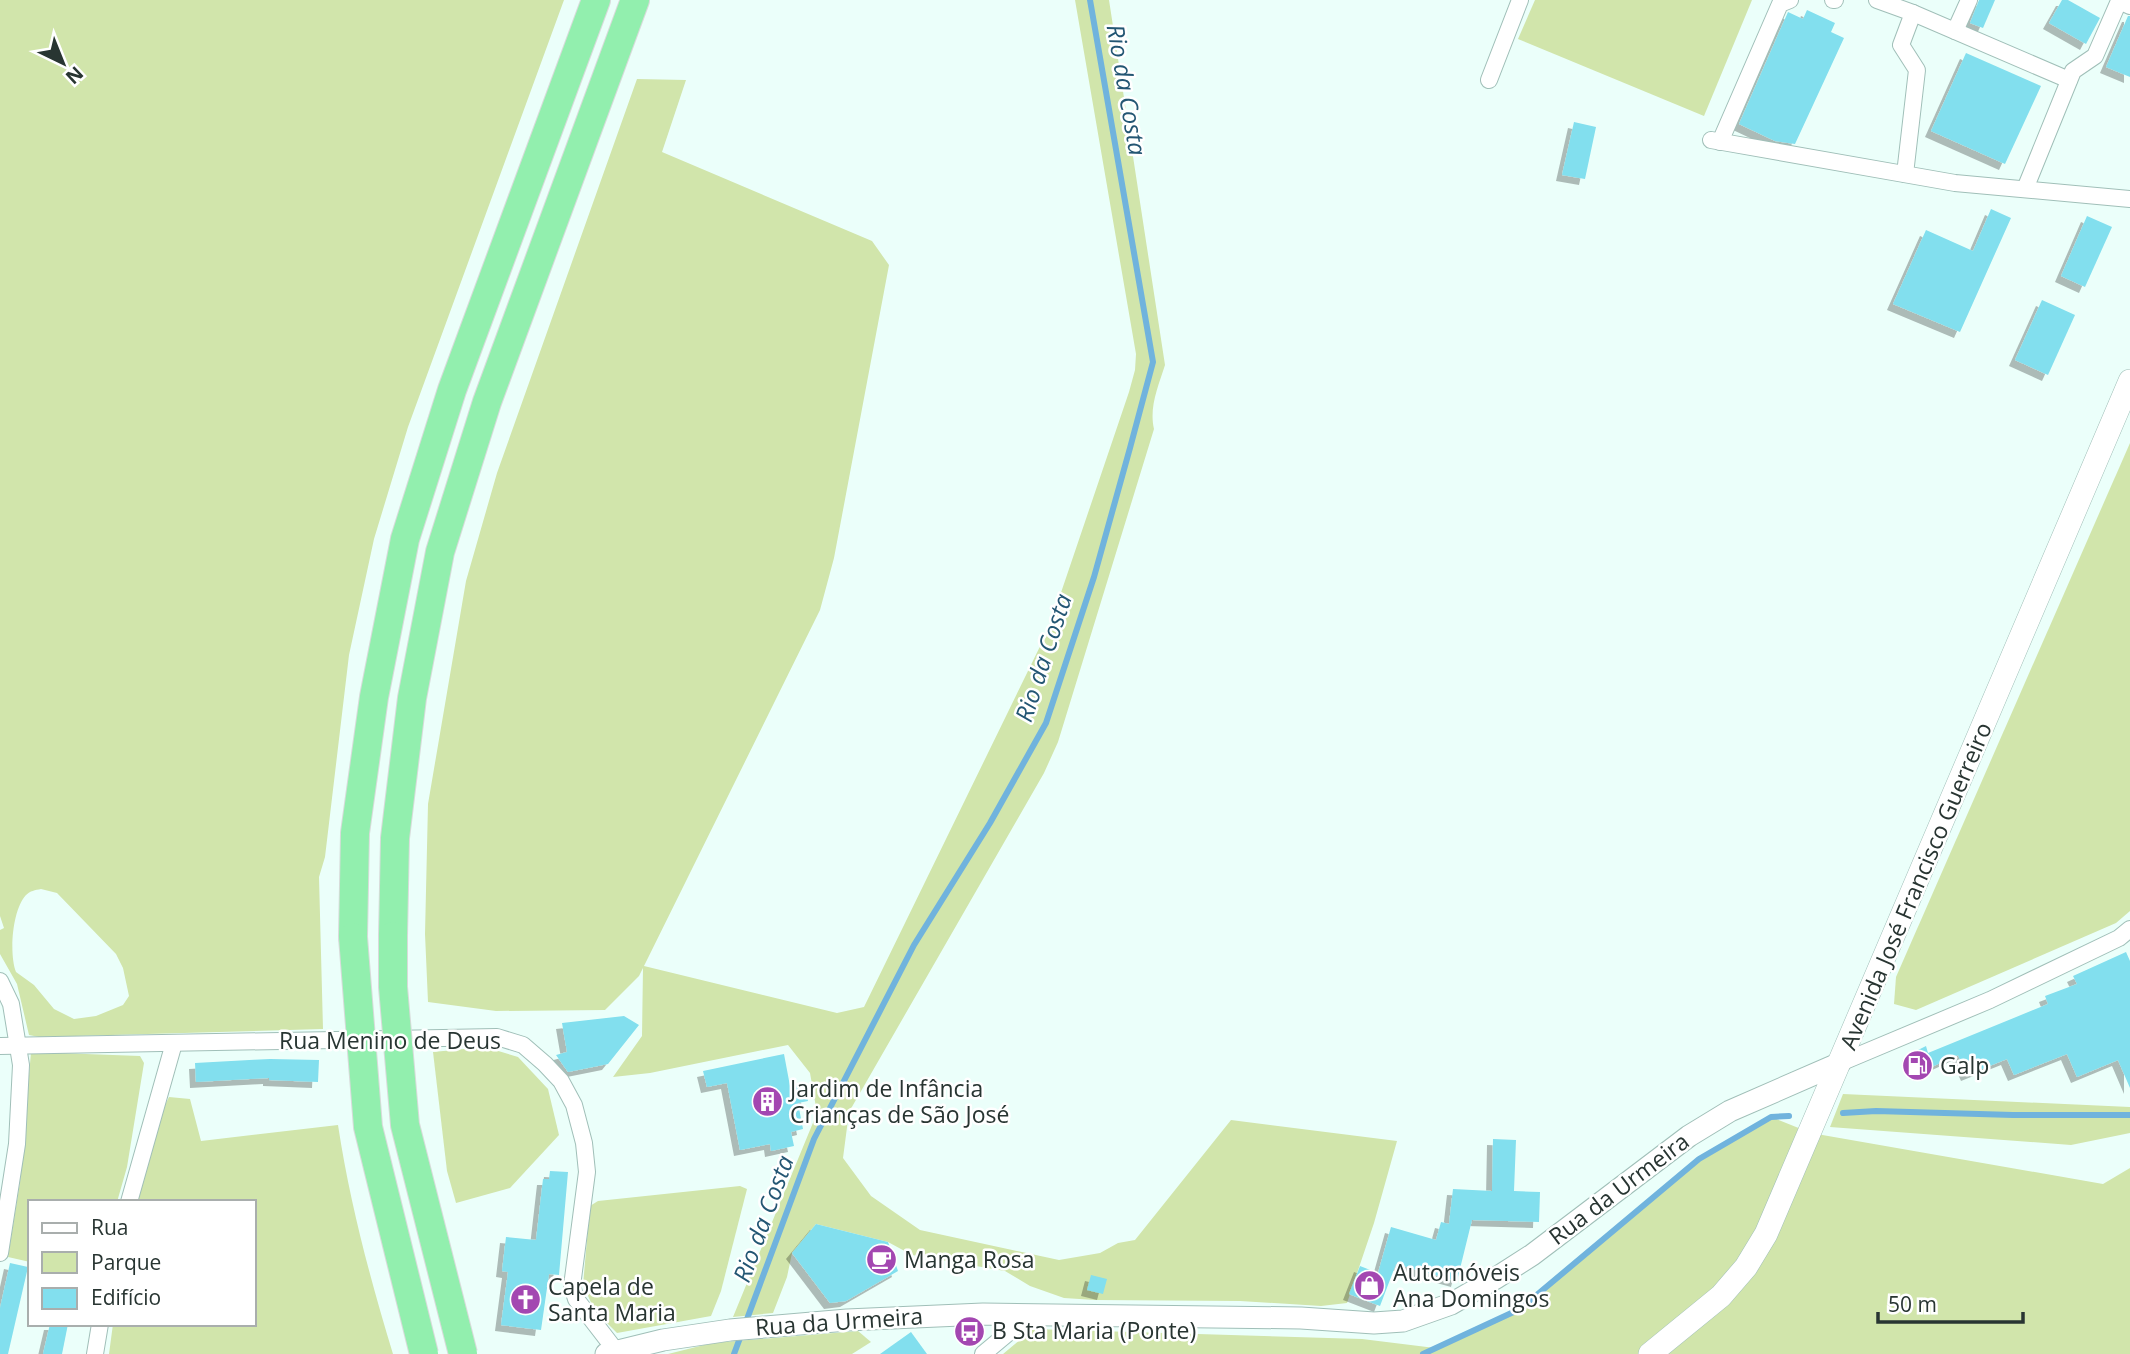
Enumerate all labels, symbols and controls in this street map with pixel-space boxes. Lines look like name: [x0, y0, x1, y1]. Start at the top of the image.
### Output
water label: Rio da Costa: [1100, 22, 1155, 158]
north arrow: [28, 28, 98, 98]
text: N: [60, 61, 89, 90]
water label: Rio da Costa: [1006, 589, 1079, 726]
street label: Avenida José Francisco Guerreiro: [1831, 717, 1999, 1054]
street label: Rua Menino de Deus: [279, 1024, 501, 1056]
fuel station icon: Galp: [1900, 1049, 1934, 1083]
place label: Galp: [1940, 1049, 1989, 1081]
place label: Jardim de Infância Crianças de São José: [788, 1072, 1009, 1130]
building icon: Jardim de Infância Crianças de São José: [750, 1085, 784, 1119]
street label: Rua da Urmeira: [1542, 1125, 1695, 1252]
water label: Rio da Costa: [724, 1150, 801, 1286]
legend: [28, 1200, 256, 1326]
text: Rua: [91, 1213, 129, 1241]
cafe icon: Manga Rosa: [864, 1243, 898, 1277]
place label: Manga Rosa: [904, 1243, 1035, 1275]
text: Parque: [91, 1248, 161, 1276]
place label: Automóveis Ana Domingos: [1393, 1256, 1549, 1314]
shop icon: Automóveis Ana Domingos: [1353, 1269, 1387, 1303]
place label: Capela de Santa Maria: [548, 1270, 676, 1328]
scale bar: [1878, 1280, 2023, 1324]
text: Edifício: [91, 1283, 161, 1311]
church icon: Capela de Santa Maria: [508, 1283, 542, 1317]
text: 50 m: [1888, 1290, 1937, 1318]
street label: Rua da Urmeira: [754, 1299, 924, 1343]
bus stop icon: B Sta Maria (Ponte): [952, 1314, 986, 1348]
place label: B Sta Maria (Ponte): [992, 1314, 1196, 1346]

